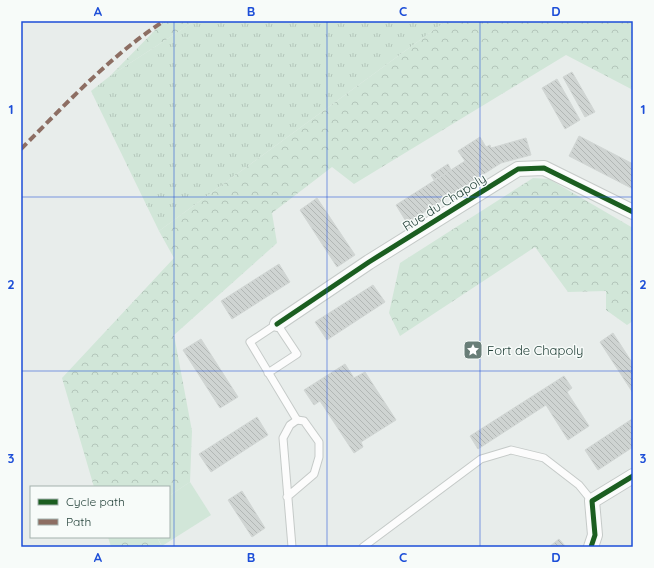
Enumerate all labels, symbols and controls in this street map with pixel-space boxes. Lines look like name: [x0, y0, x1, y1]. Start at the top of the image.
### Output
text: A: [94, 3, 103, 19]
text: B: [247, 3, 255, 19]
text: C: [399, 3, 407, 19]
text: D: [551, 3, 561, 19]
text: 1: [8, 101, 14, 117]
text: 1: [640, 101, 646, 117]
street label: Rue du Chapoly: [399, 170, 489, 234]
text: 2: [7, 276, 15, 292]
text: 2: [639, 276, 647, 292]
place icon: Fort de Chapoly: [462, 339, 484, 361]
place label: Fort de Chapoly: [487, 342, 583, 358]
text: 3: [8, 450, 15, 466]
text: 3: [640, 450, 647, 466]
legend: [30, 486, 170, 538]
text: Cycle path: [66, 494, 125, 509]
text: Path: [66, 514, 91, 529]
text: A: [94, 549, 103, 565]
text: B: [247, 549, 255, 565]
text: C: [399, 549, 407, 565]
text: D: [551, 549, 561, 565]

